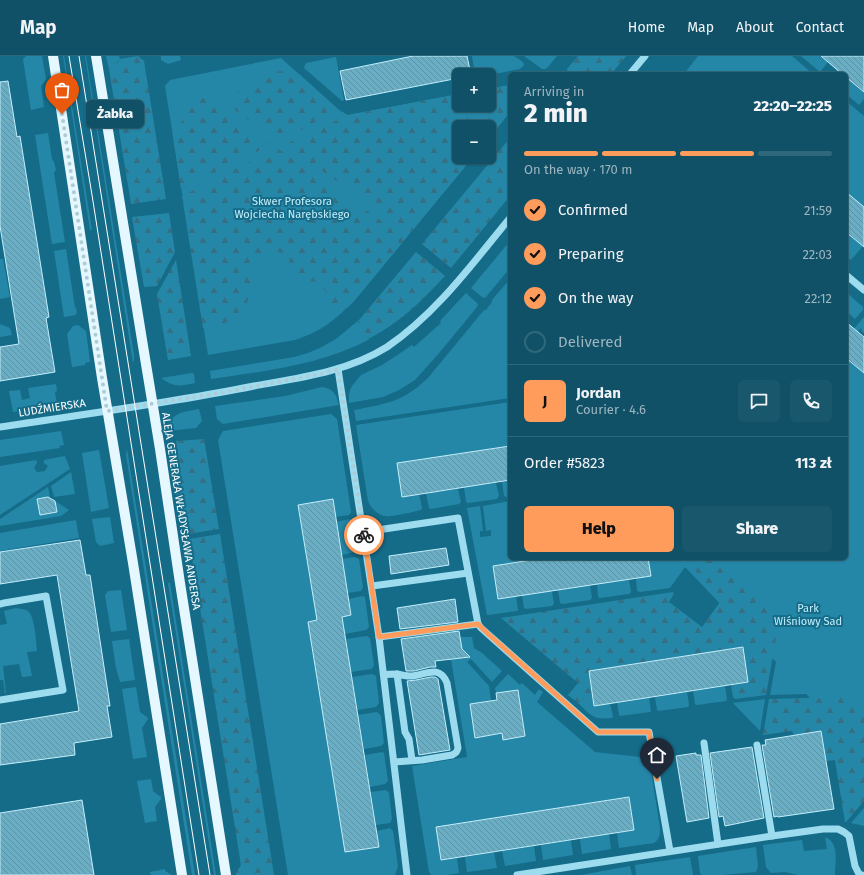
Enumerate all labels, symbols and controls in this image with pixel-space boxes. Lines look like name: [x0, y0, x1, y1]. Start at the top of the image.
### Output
text: Map: [20, 16, 57, 39]
text: Home: [628, 19, 665, 36]
text: Map: [687, 19, 714, 36]
text: About: [736, 19, 774, 36]
text: Contact: [796, 19, 844, 36]
map controls: [452, 68, 496, 164]
button: +: [452, 68, 496, 112]
pin: [45, 73, 79, 114]
icon: bag: [51, 79, 73, 101]
text: Arriving in: [524, 84, 584, 99]
text: 22:20–22:25: [753, 97, 832, 115]
text: 2 min: [524, 98, 588, 129]
callout: Żabka: [86, 100, 144, 128]
text: Żabka: [97, 106, 133, 121]
button: −: [452, 120, 496, 164]
text: On the way · 170 m: [524, 162, 632, 177]
park label: Skwer Profesora Wojciecha Narębskiego: [234, 195, 350, 221]
icon: check: [524, 199, 546, 221]
text: Confirmed: [558, 201, 628, 219]
text: 21:59: [804, 203, 832, 218]
icon: check: [524, 243, 546, 265]
text: Preparing: [558, 245, 623, 263]
text: 22:03: [802, 247, 832, 262]
icon: check: [524, 287, 546, 309]
text: On the way: [558, 289, 633, 307]
text: 22:12: [804, 291, 832, 306]
text: Delivered: [558, 333, 622, 351]
button: chat: [738, 380, 780, 422]
button: phone: [790, 380, 832, 422]
text: Jordan: [576, 384, 621, 402]
text: J: [543, 392, 547, 410]
street label: LUDŹMIERSKA: [17, 395, 87, 420]
text: Courier · 4.6: [576, 402, 646, 417]
street label: ALEJA GENERAŁA WŁADYSŁAWA ANDERSA: [159, 411, 203, 611]
text: Order #5823: [524, 454, 605, 472]
text: 113 zł: [795, 454, 832, 472]
button: Help: [524, 506, 674, 552]
button: Share: [682, 506, 832, 552]
courier: [344, 515, 384, 555]
icon: bike: [353, 524, 375, 546]
park label: Park Wiśniowy Sad: [774, 602, 842, 628]
pin: [640, 738, 674, 779]
icon: home: [646, 744, 668, 766]

